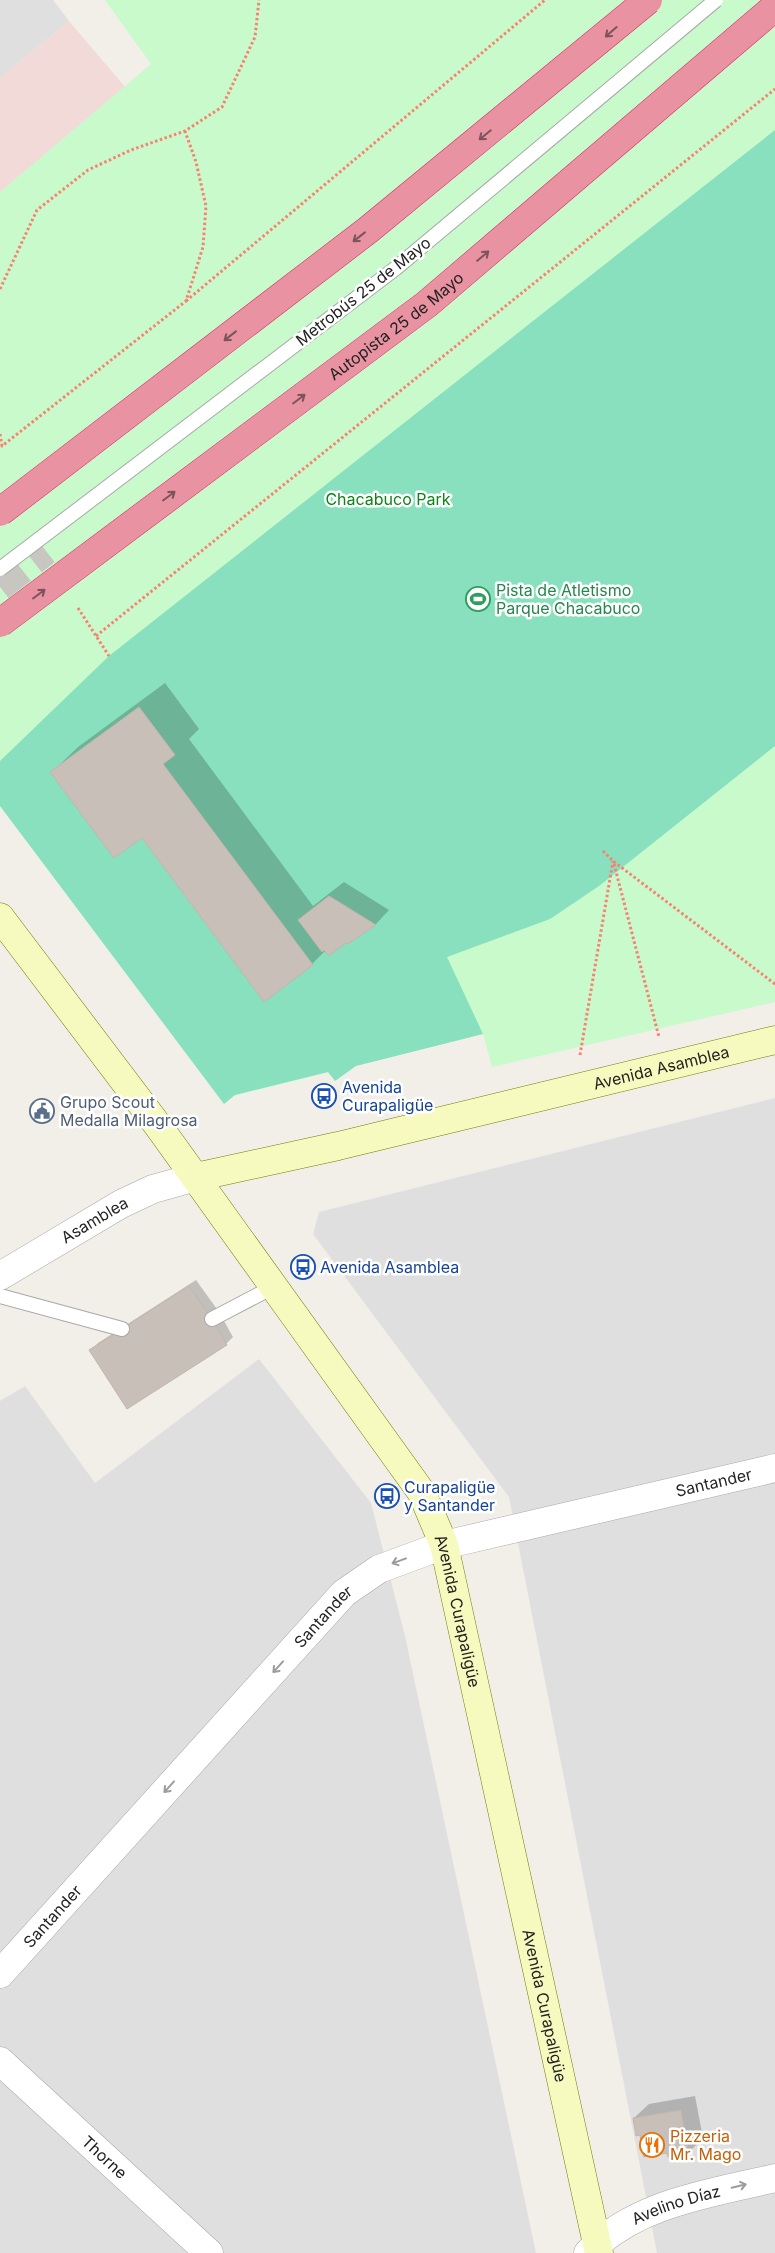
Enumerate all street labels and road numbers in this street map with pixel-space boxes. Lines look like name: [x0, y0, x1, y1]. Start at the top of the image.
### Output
street label: Metrobús 25 de Mayo: [292, 232, 434, 350]
street label: Autopista 25 de Mayo: [324, 267, 467, 384]
street label: Avenida Asamblea: [591, 1041, 731, 1094]
street label: Asamblea: [57, 1192, 131, 1247]
street label: Santander: [674, 1464, 754, 1501]
street label: Avenida Curapaligüe: [431, 1531, 485, 1689]
street label: Santander: [290, 1581, 356, 1652]
street label: Santander: [19, 1881, 86, 1952]
street label: Avenida Curapaligüe: [518, 1927, 571, 2084]
street label: Thorne: [78, 2131, 131, 2183]
street label: Avelino Díaz: [628, 2181, 722, 2229]

